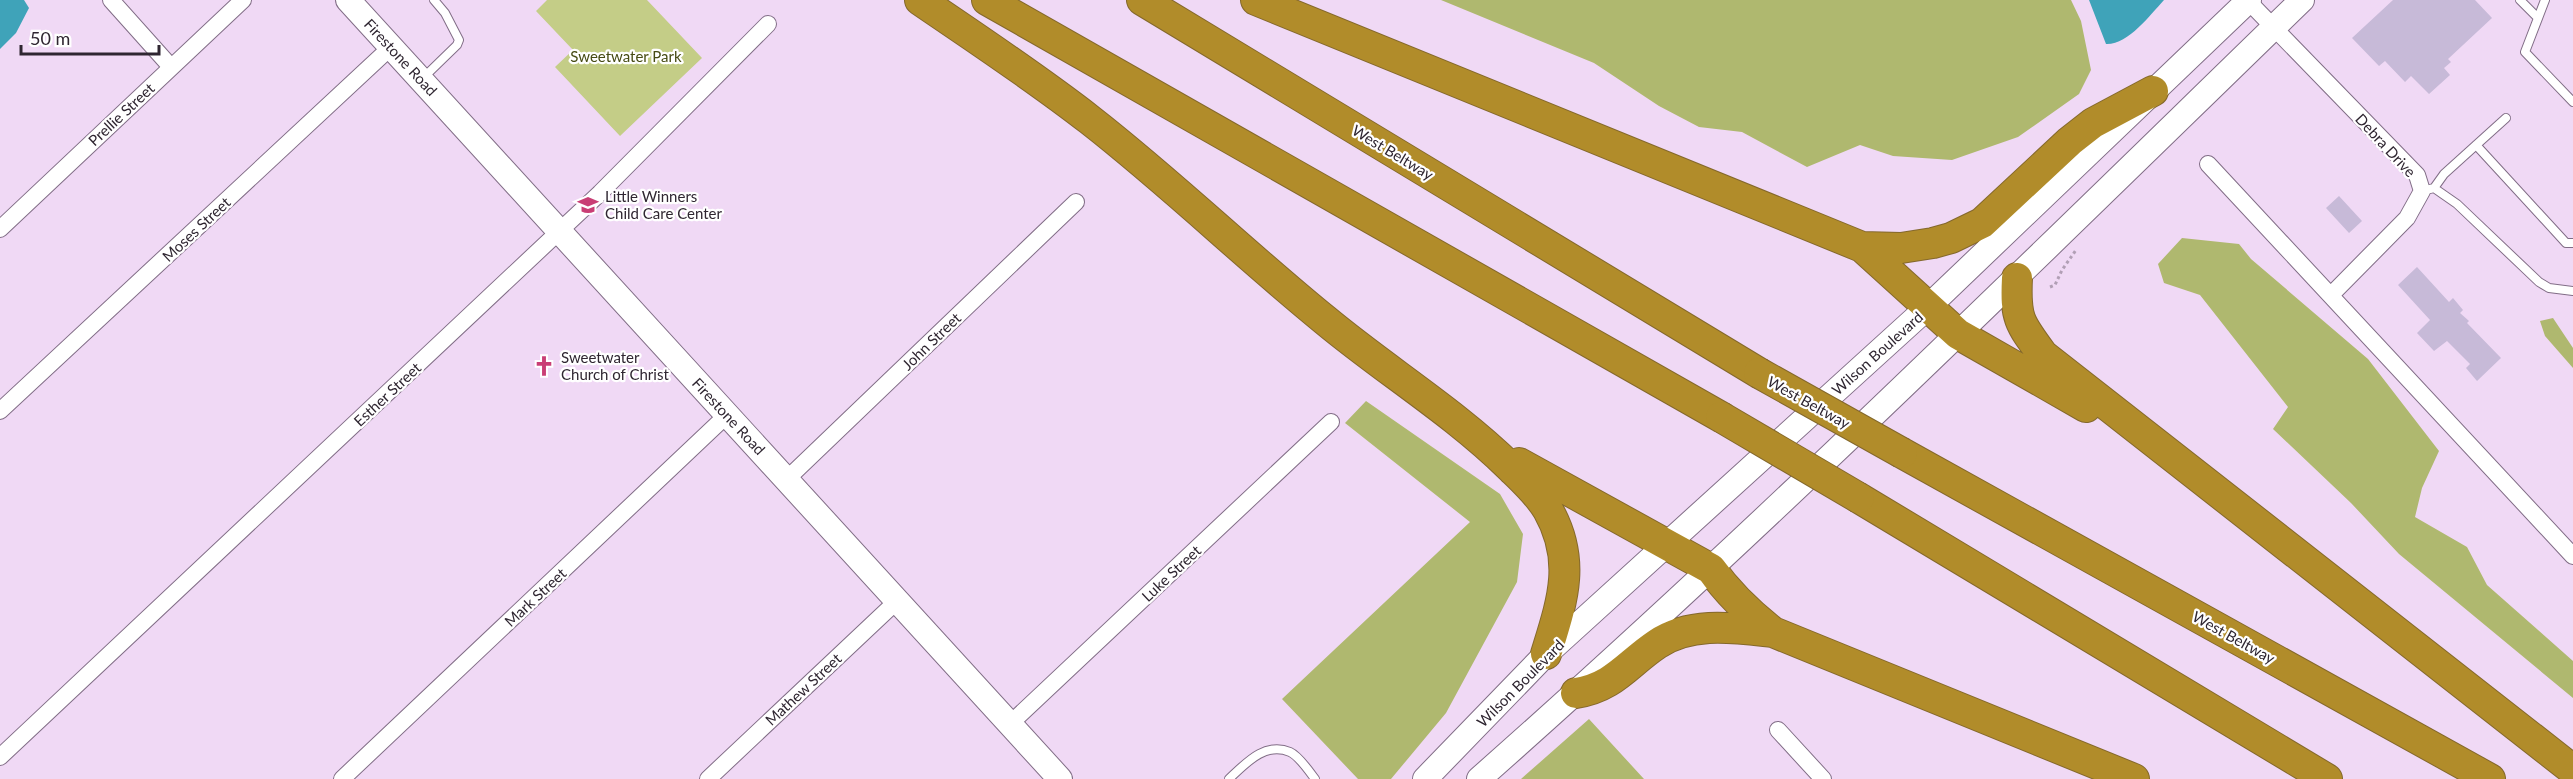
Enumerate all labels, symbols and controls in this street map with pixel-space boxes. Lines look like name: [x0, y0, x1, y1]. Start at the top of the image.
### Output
street label: Firestone Road: [361, 15, 441, 99]
scale bar: [21, 18, 159, 56]
text: 50 m: [30, 27, 70, 49]
park label: Sweetwater Park: [570, 47, 682, 65]
street label: Prellie Street: [84, 78, 158, 149]
street label: Debra Drive: [2352, 110, 2420, 180]
street label: West Beltway: [1349, 121, 1437, 183]
place label: Little Winners Child Care Center: [605, 187, 722, 222]
street label: Moses Street: [158, 193, 234, 265]
school or university icon: Little Winners Child Care Center: [576, 193, 600, 217]
street label: Wilson Boulevard: [1828, 307, 1926, 399]
street label: John Street: [898, 308, 965, 373]
place label: Sweetwater Church of Christ: [561, 348, 669, 383]
church icon: Sweetwater Church of Christ: [532, 354, 556, 378]
street label: Esther Street: [350, 358, 425, 430]
street label: West Beltway: [1765, 372, 1854, 432]
street label: Firestone Road: [689, 374, 769, 458]
street label: Luke Street: [1138, 541, 1205, 605]
street label: Mark Street: [500, 564, 570, 630]
street label: West Beltway: [2190, 607, 2279, 667]
street label: Wilson Boulevard: [1473, 636, 1567, 730]
street label: Mathew Street: [761, 649, 845, 729]

